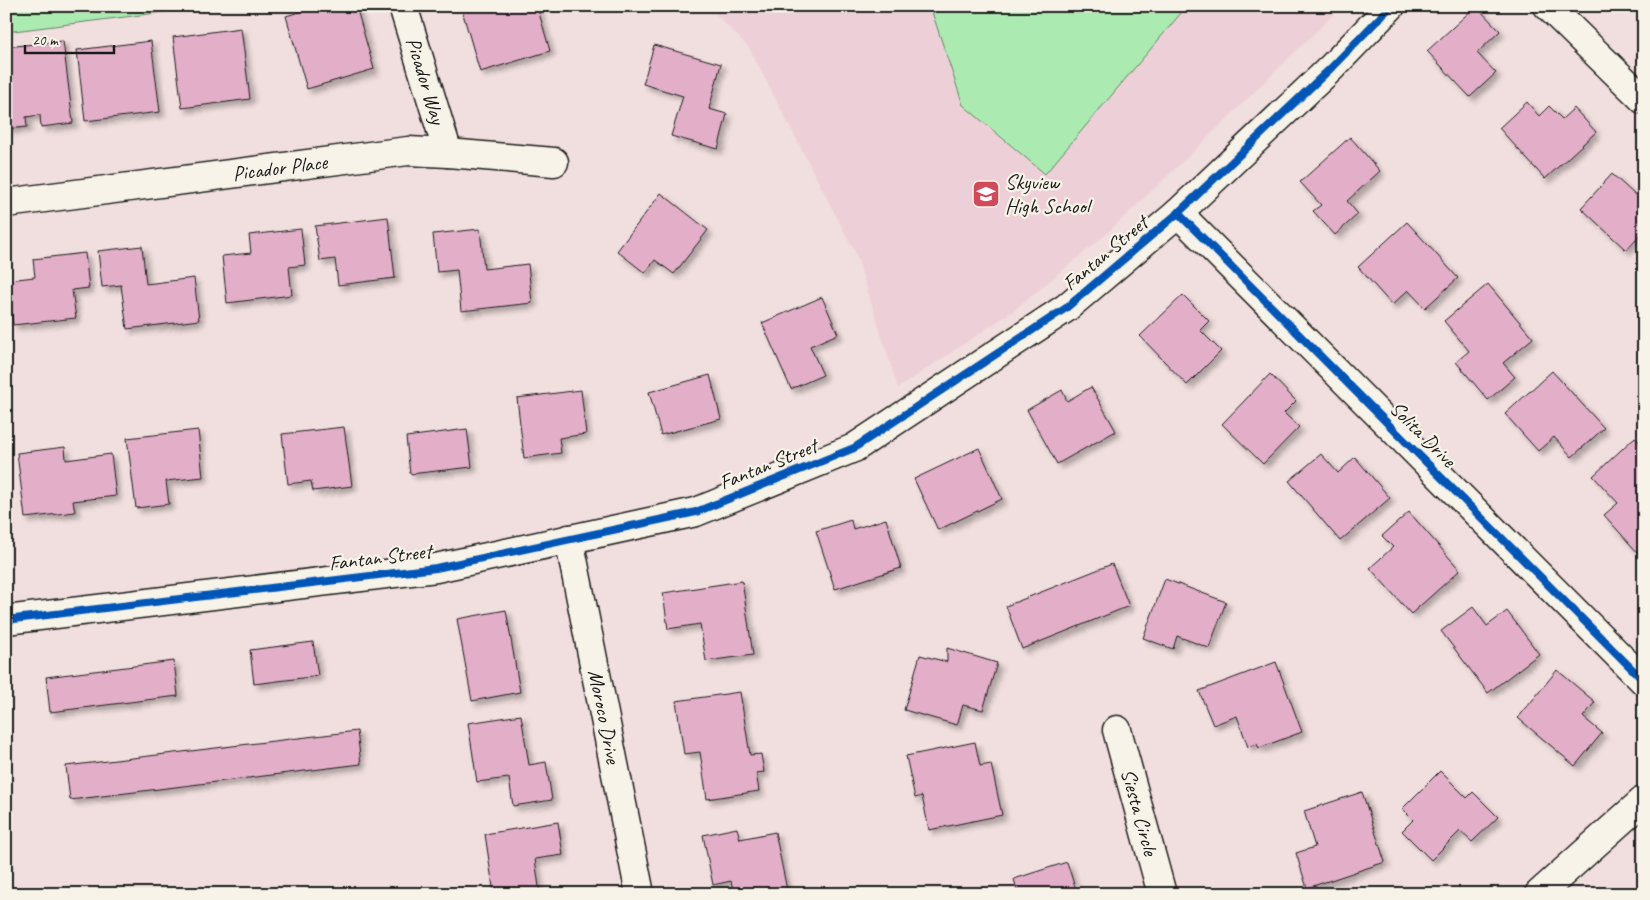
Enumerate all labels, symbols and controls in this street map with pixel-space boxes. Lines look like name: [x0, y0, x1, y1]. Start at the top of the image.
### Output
scale bar: [25, 22, 114, 54]
text: 20 m: [32, 31, 59, 50]
street label: Picador Way: [400, 34, 452, 129]
street label: Picador Place: [231, 148, 330, 187]
place label: Skyview High School: [1005, 169, 1093, 219]
school or university icon: Skyview High School: [971, 179, 1001, 209]
street label: Fantan Street: [1057, 208, 1155, 296]
street label: Solita Drive: [1384, 395, 1462, 473]
street label: Fantan Street: [715, 431, 824, 495]
street label: Fantan Street: [327, 537, 436, 576]
street label: Moroco Drive: [582, 667, 627, 767]
street label: Siesta Circle: [1115, 766, 1164, 859]

